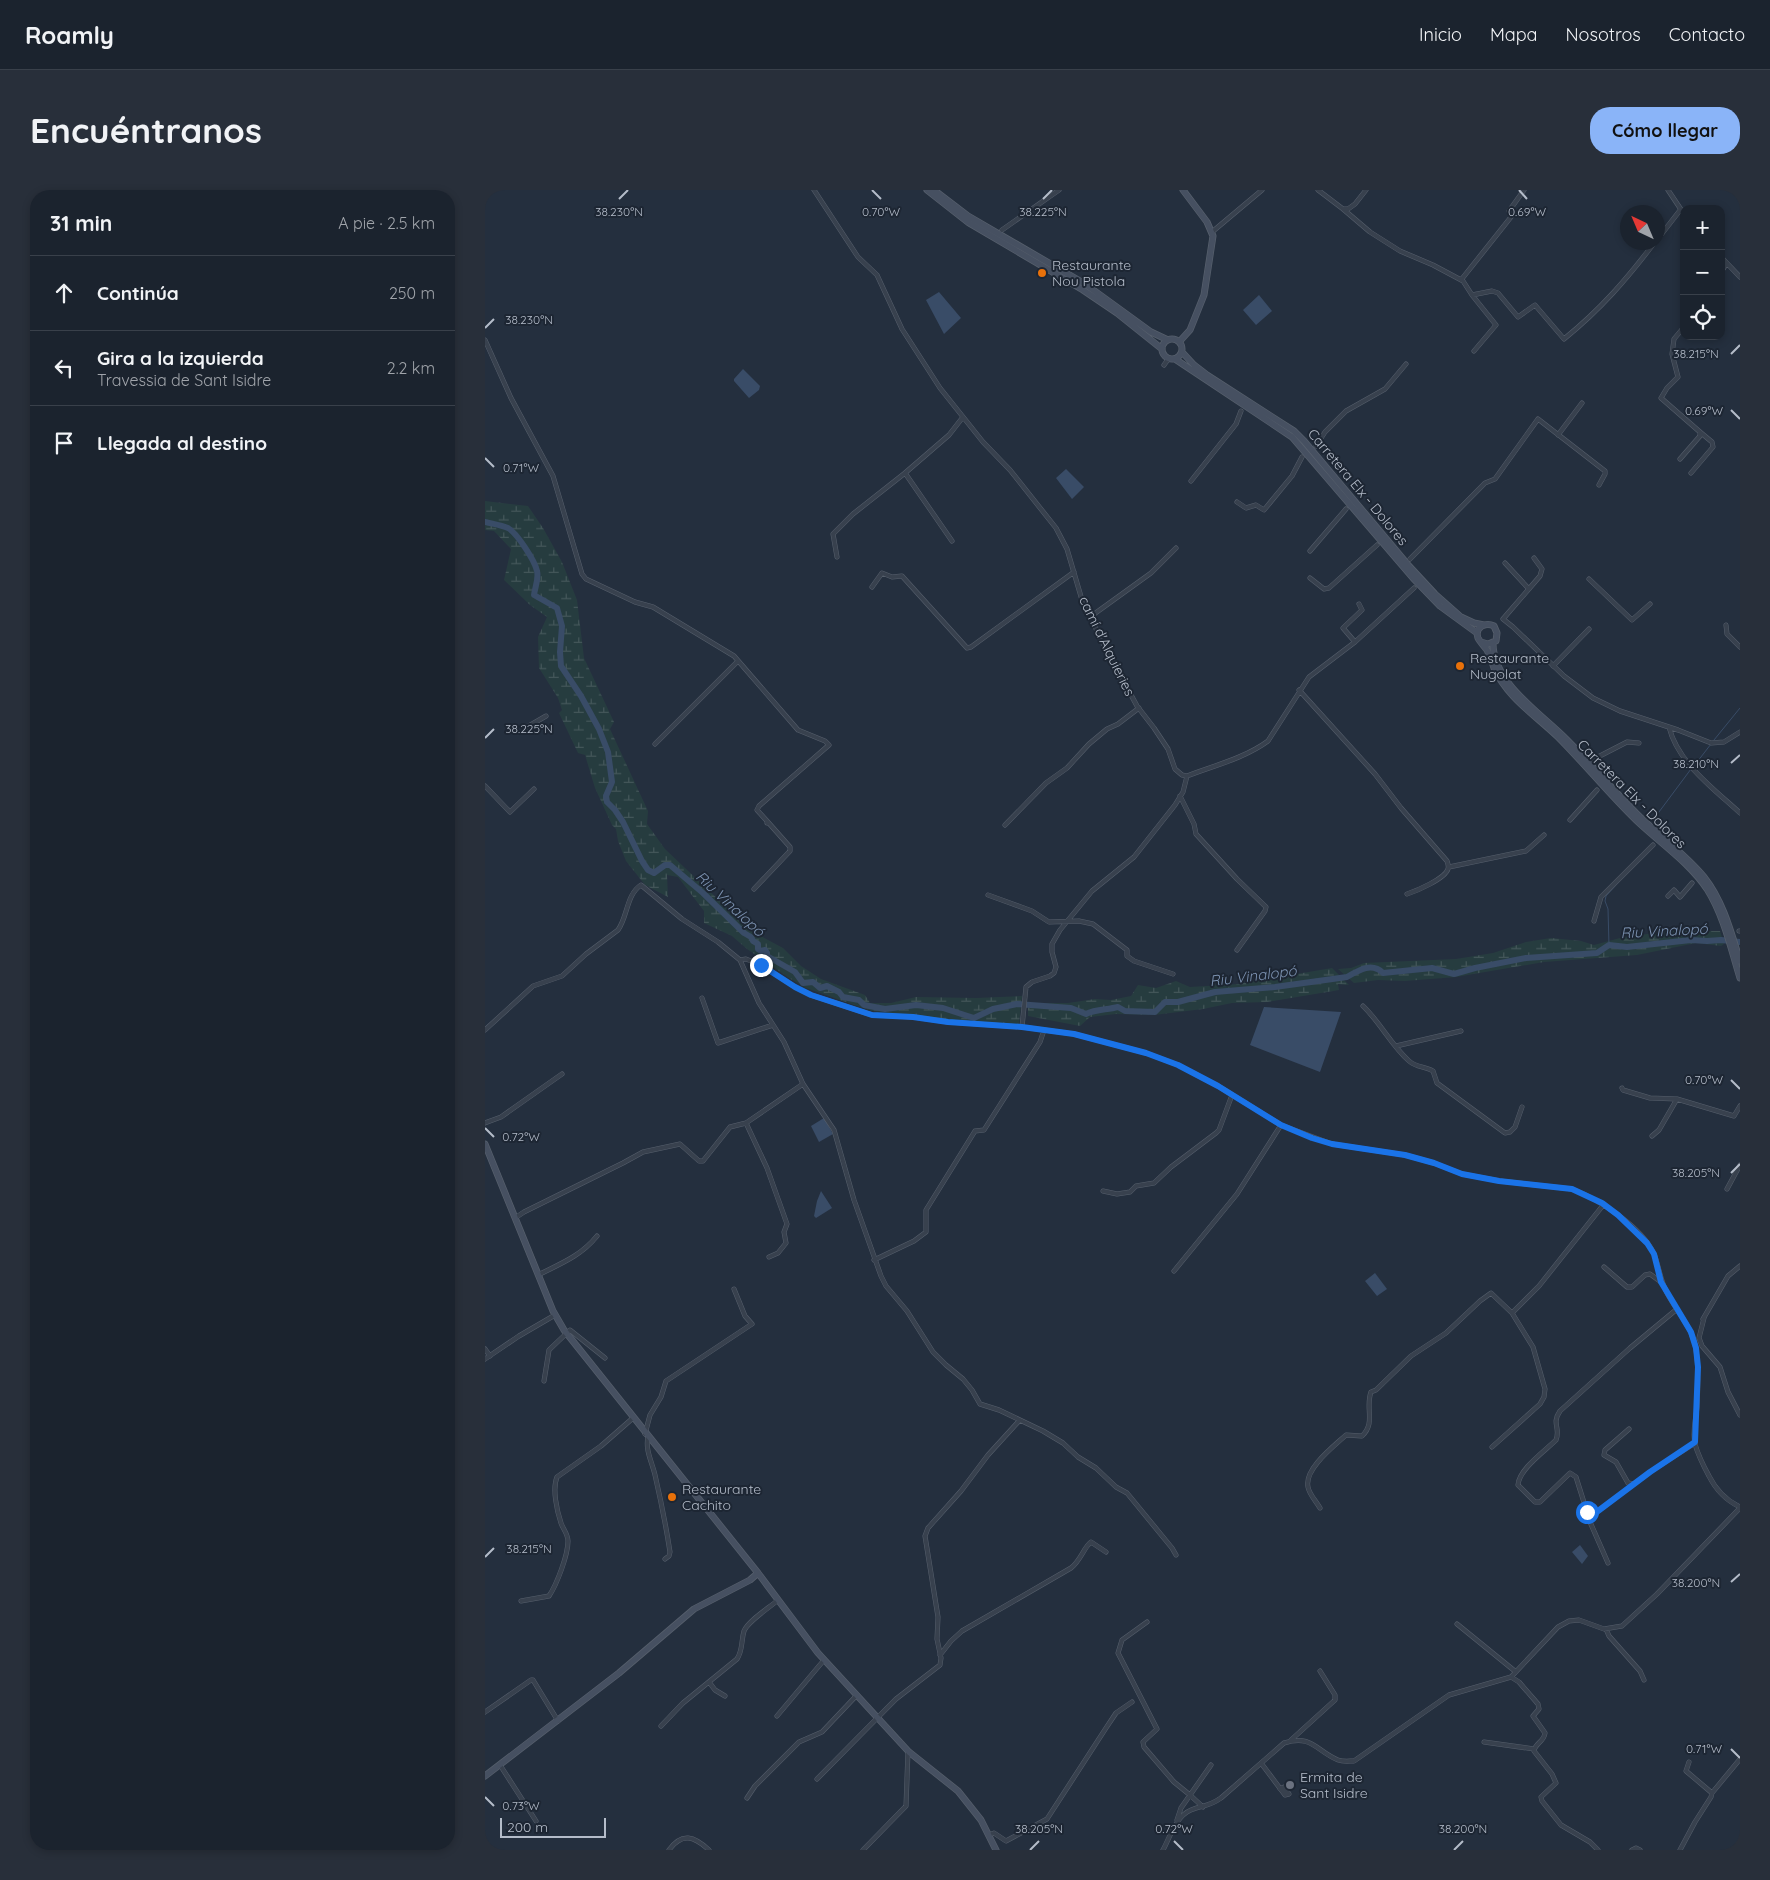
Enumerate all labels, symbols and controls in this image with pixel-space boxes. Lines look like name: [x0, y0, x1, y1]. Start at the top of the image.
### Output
text: Roamly: [25, 20, 114, 50]
text: Inicio: [1419, 23, 1462, 46]
text: Mapa: [1490, 23, 1538, 46]
text: Nosotros: [1566, 23, 1641, 46]
text: Contacto: [1669, 23, 1745, 46]
button: Cómo llegar: [1590, 107, 1740, 154]
text: Encuéntranos: [30, 108, 262, 152]
text: 38.230°N: [595, 204, 643, 219]
text: 0.70°W: [862, 204, 900, 219]
text: 38.225°N: [1019, 204, 1067, 219]
text: 0.69°W: [1508, 204, 1546, 219]
north arrow: [1620, 205, 1665, 250]
map controls: [1680, 205, 1725, 340]
button: +: [1680, 205, 1725, 250]
text: 31 min: [50, 210, 112, 236]
text: A pie · 2.5 km: [338, 213, 435, 233]
button: −: [1680, 250, 1725, 295]
place label: Restaurante Nou Pistola: [1052, 256, 1131, 290]
marker: Restaurante Nou Pistola: [1036, 267, 1048, 279]
icon: ahead: [50, 279, 78, 307]
text: Continúa: [97, 281, 179, 305]
text: 250 m: [389, 283, 435, 303]
button: locate: [1680, 295, 1725, 340]
text: 38.230°N: [505, 312, 553, 327]
text: Gira a la izquierda: [97, 346, 264, 370]
text: 38.215°N: [1673, 346, 1719, 361]
icon: left: [50, 354, 78, 382]
text: 2.2 km: [387, 358, 435, 378]
text: Travessia de Sant Isidre: [97, 370, 271, 390]
text: 0.69°W: [1685, 403, 1723, 418]
street label: Carretera Elx - Dolores: [1304, 425, 1412, 549]
icon: arrive: [50, 429, 78, 457]
text: Llegada al destino: [97, 431, 267, 455]
text: 0.71°W: [503, 460, 539, 475]
street label: camí d'Alquieries: [1075, 593, 1139, 699]
place label: Restaurante Nugolat: [1470, 649, 1549, 683]
marker: Restaurante Nugolat: [1454, 660, 1466, 672]
text: 38.225°N: [505, 721, 553, 736]
street label: Carretera Elx - Dolores: [1574, 736, 1690, 852]
text: 38.210°N: [1673, 756, 1719, 771]
water label: Riu Vinalopó: [692, 867, 769, 941]
water label: Riu Vinalopó: [1620, 919, 1709, 942]
route end: [750, 954, 773, 977]
water label: Riu Vinalopó: [1208, 961, 1298, 990]
text: 0.70°W: [1685, 1072, 1723, 1087]
text: 0.72°W: [502, 1129, 540, 1144]
text: 38.205°N: [1672, 1165, 1720, 1180]
place label: Restaurante Cachito: [682, 1480, 761, 1514]
marker: Restaurante Cachito: [666, 1491, 678, 1503]
route start: [1576, 1501, 1599, 1524]
text: 38.215°N: [506, 1541, 552, 1556]
text: 38.200°N: [1672, 1575, 1720, 1590]
text: 0.71°W: [1686, 1741, 1722, 1756]
place label: Ermita de Sant Isidre: [1300, 1768, 1368, 1802]
marker: Ermita de Sant Isidre: [1284, 1779, 1296, 1791]
text: 0.73°W: [502, 1798, 540, 1813]
scale bar: [500, 1815, 606, 1838]
text: 200 m: [507, 1818, 548, 1836]
text: 38.205°N: [1015, 1821, 1063, 1836]
text: 0.72°W: [1155, 1821, 1193, 1836]
text: 38.200°N: [1439, 1821, 1487, 1836]

